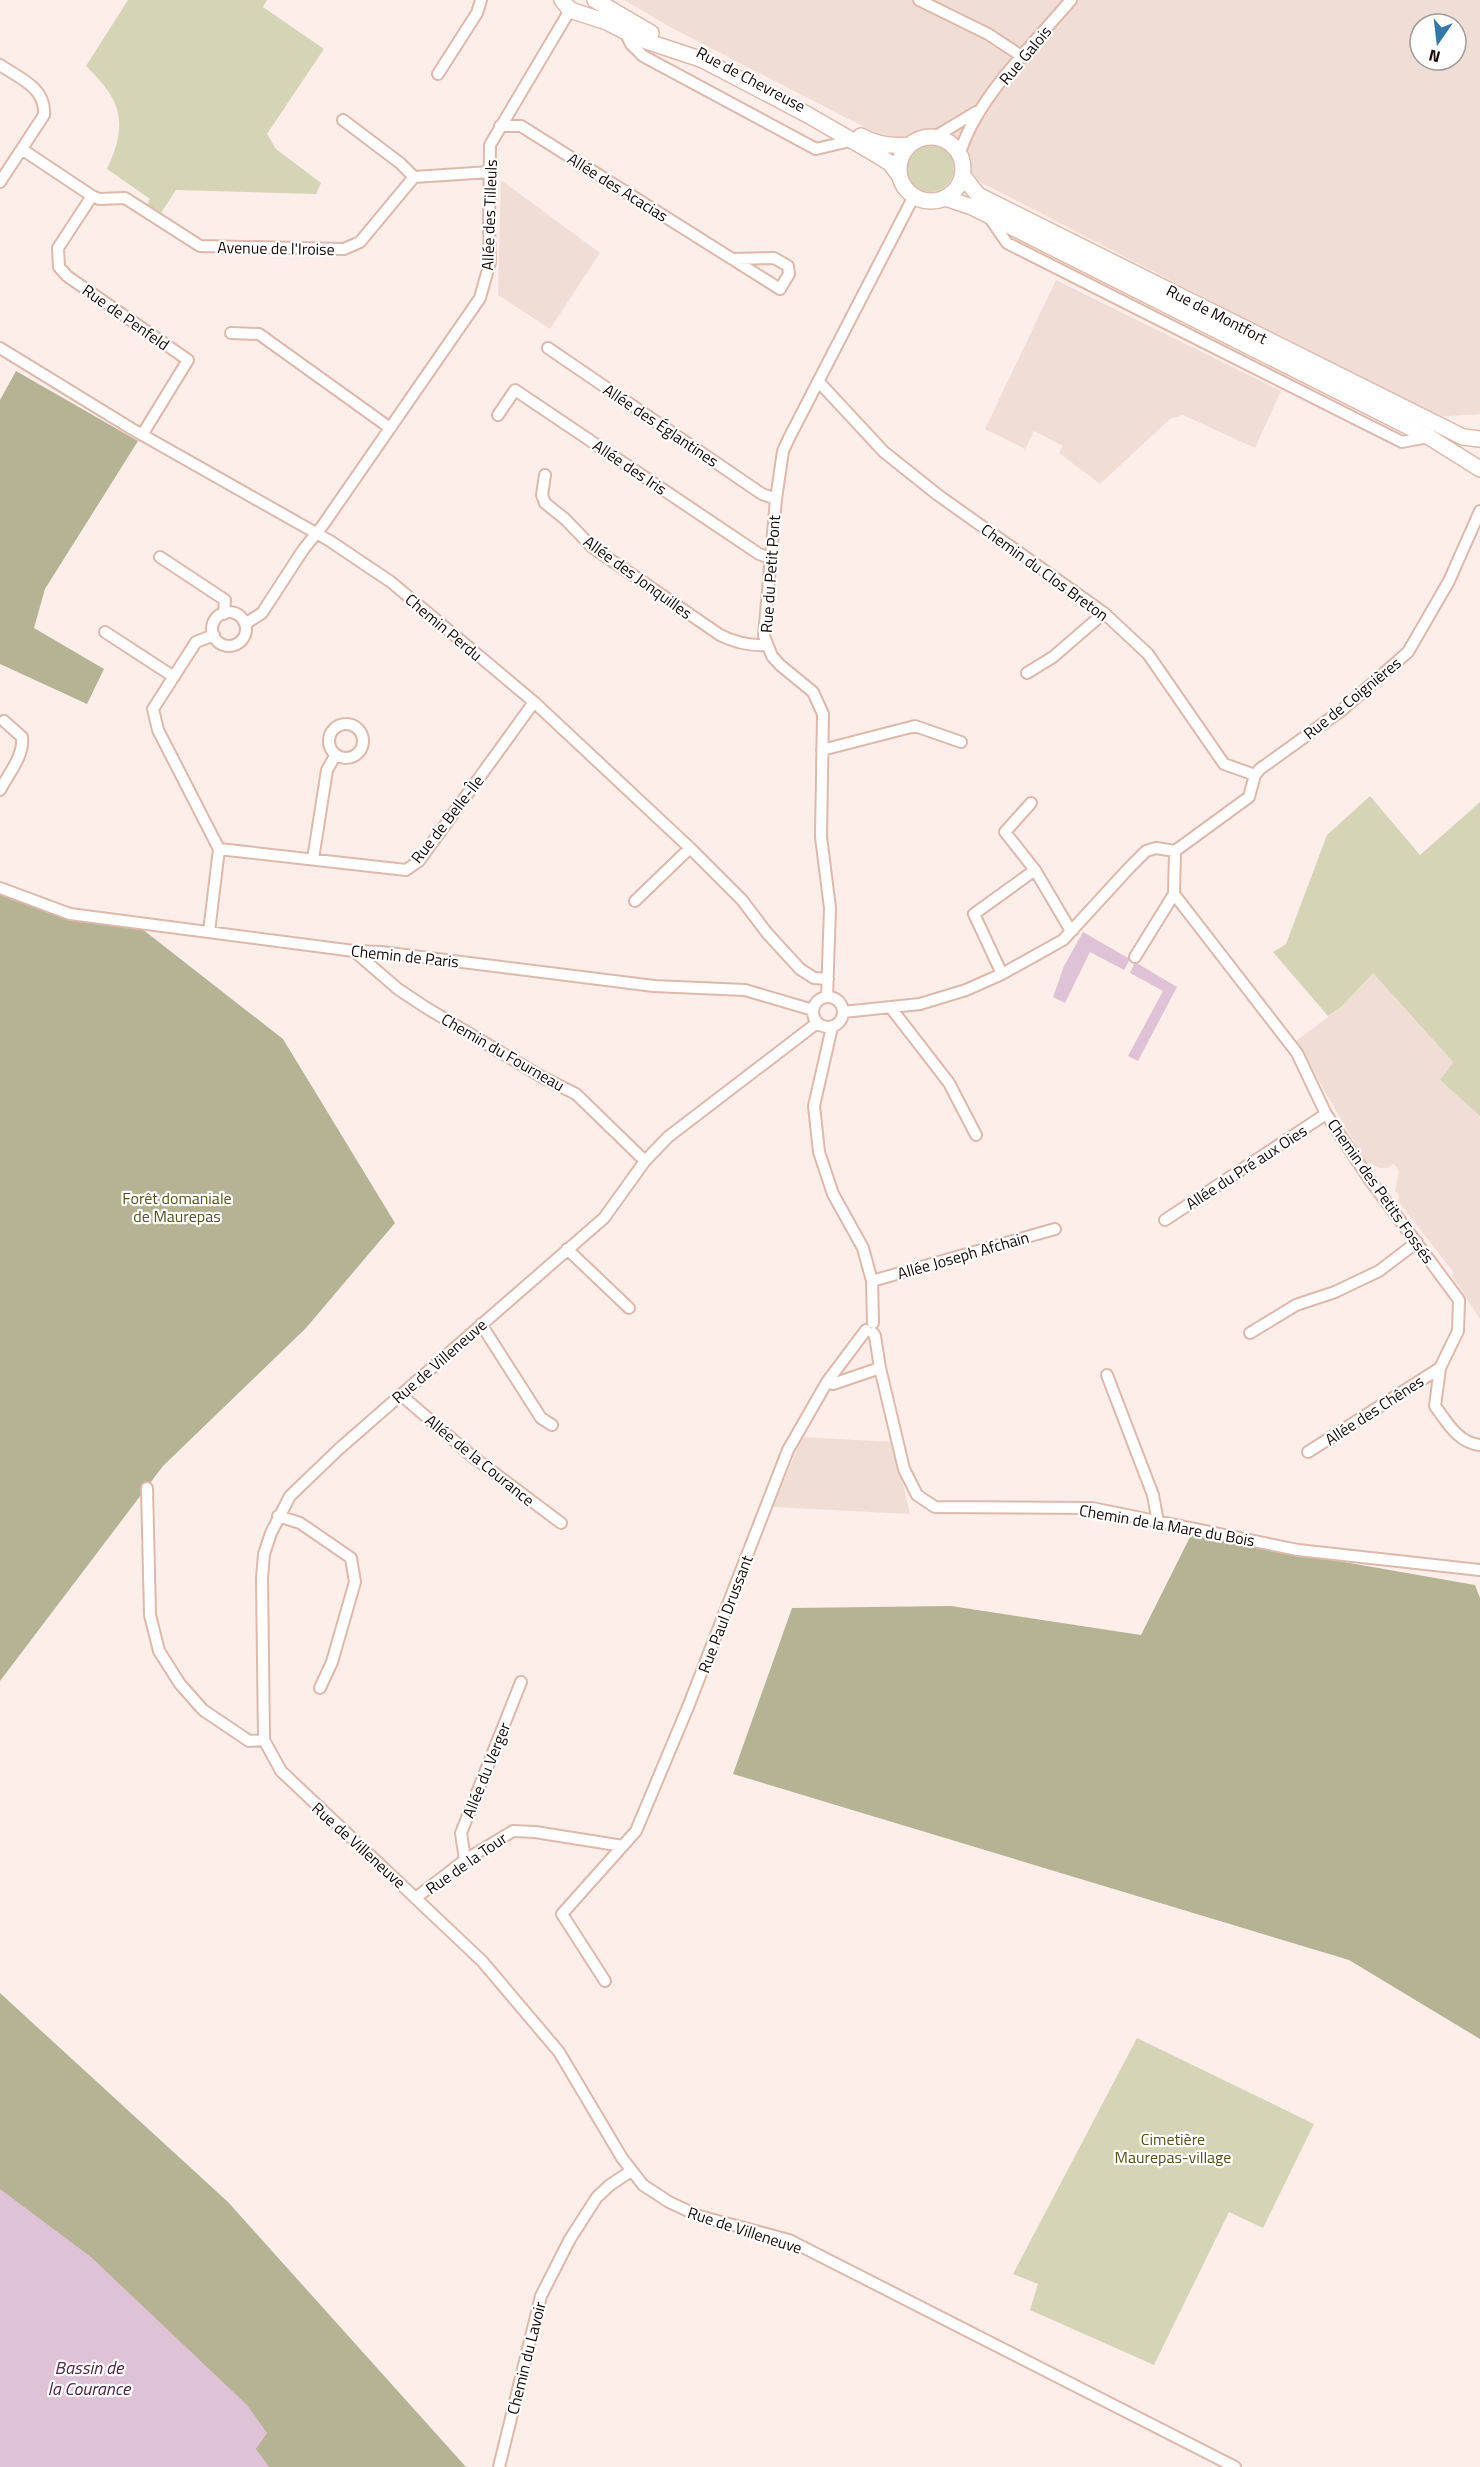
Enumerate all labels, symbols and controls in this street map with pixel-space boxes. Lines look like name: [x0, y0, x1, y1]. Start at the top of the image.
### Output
north arrow: [1408, 12, 1468, 72]
street label: Rue Galois: [993, 20, 1057, 90]
street label: Rue de Chevreuse: [692, 40, 810, 118]
text: N: [1426, 44, 1443, 70]
street label: Allée des Acacias: [563, 146, 673, 228]
street label: Allée des Tilleuls: [475, 159, 503, 271]
street label: Avenue de l'Iroise: [217, 235, 335, 261]
street label: Rue de Penfeld: [78, 278, 174, 356]
street label: Rue de Montfort: [1162, 278, 1272, 350]
street label: Allée des Églantines: [599, 377, 723, 473]
street label: Allée des Iris: [588, 433, 672, 501]
street label: Rue du Petit Pont: [754, 514, 786, 634]
street label: Chemin du Clos Breton: [976, 517, 1114, 627]
street label: Allée des Jonquilles: [579, 529, 697, 625]
street label: Chemin Perdu: [400, 588, 488, 666]
street label: Rue de Coignières: [1298, 651, 1406, 745]
street label: Rue de Belle-Île: [405, 770, 489, 868]
street label: Chemin de Paris: [350, 938, 460, 974]
street label: Chemin du Fourneau: [437, 1007, 569, 1097]
street label: Chemin des Petits Fossés: [1322, 1114, 1440, 1268]
street label: Allée du Pré aux Oies: [1181, 1119, 1311, 1215]
park label: Forêt domaniale de Maurepas: [122, 1186, 232, 1228]
street label: Allée Joseph Afchain: [894, 1225, 1032, 1285]
street label: Rue de Villeneuve: [386, 1313, 492, 1409]
street label: Allée des Chênes: [1320, 1369, 1428, 1451]
street label: Allée de la Courance: [420, 1408, 540, 1512]
street label: Chemin de la Mare du Bois: [1077, 1498, 1257, 1552]
street label: Rue Paul Drussant: [691, 1551, 759, 1676]
street label: Allée du Verger: [456, 1718, 516, 1821]
street label: Rue de Villeneuve: [307, 1796, 411, 1894]
street label: Rue de la Tour: [420, 1826, 512, 1900]
park label: Cimetière Maurepas-village: [1115, 2127, 1231, 2169]
street label: Rue de Villeneuve: [685, 2200, 805, 2260]
street label: Chemin du Lavoir: [500, 2299, 552, 2417]
water label: Bassin de la Courance: [48, 2354, 132, 2402]

